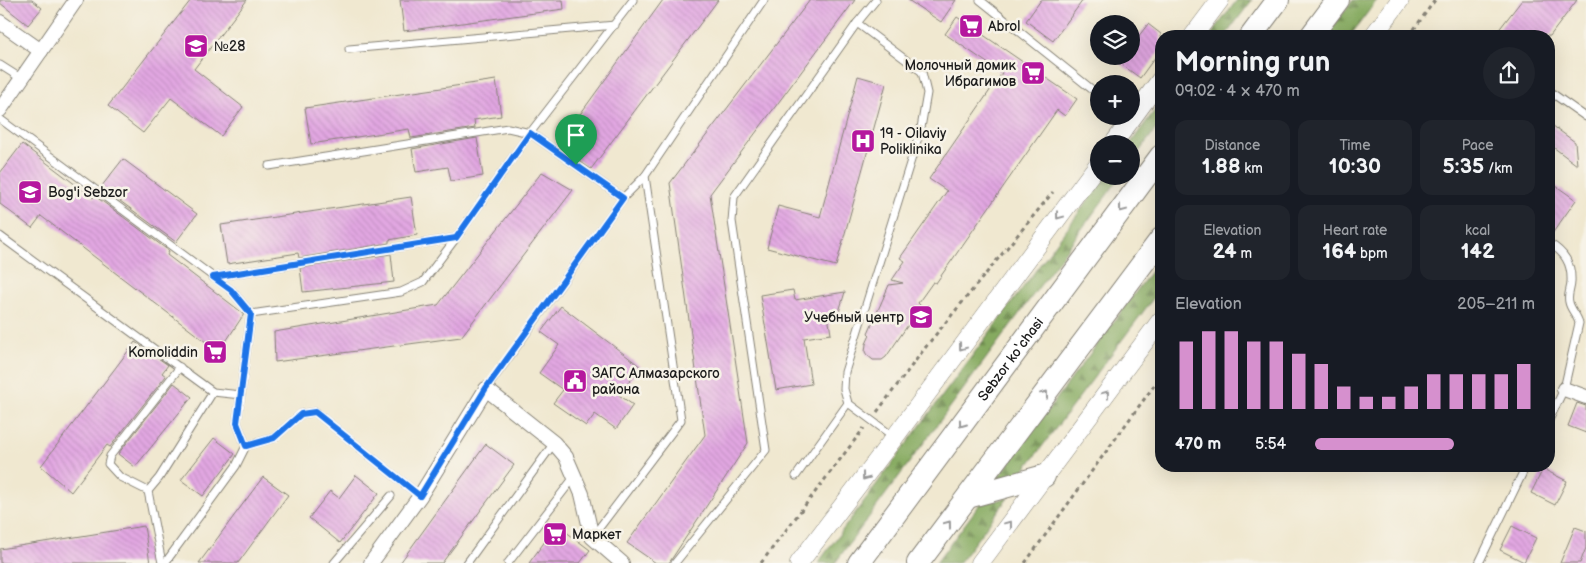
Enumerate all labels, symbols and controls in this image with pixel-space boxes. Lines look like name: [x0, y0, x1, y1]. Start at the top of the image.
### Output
supermarket icon: Abrol: [958, 13, 984, 39]
map controls: [1090, 15, 1140, 185]
button: layers: [1090, 15, 1140, 65]
place label: Abrol: [988, 18, 1020, 35]
school or university icon: №28: [183, 33, 209, 59]
place label: №28: [214, 38, 245, 55]
text: Morning run: [1175, 46, 1330, 79]
button: share: [1483, 47, 1535, 99]
place label: Молочный домик Ибрагимов: [905, 57, 1017, 90]
supermarket icon: Молочный домик Ибрагимов: [1020, 60, 1046, 86]
button: +: [1090, 75, 1140, 125]
text: 09:02 · 4 × 470 m: [1175, 82, 1300, 101]
pin: [555, 114, 597, 165]
icon: arrive: [562, 121, 590, 149]
place label: 19 - Oilaviy Poliklinika: [880, 125, 947, 158]
hospital icon: 19 - Oilaviy Poliklinika: [850, 128, 876, 154]
button: −: [1090, 135, 1140, 185]
text: Distance: [1204, 137, 1260, 154]
text: Time: [1339, 137, 1371, 154]
text: Pace: [1462, 137, 1494, 154]
text: 1.88: [1202, 154, 1241, 179]
text: 10:30: [1329, 154, 1381, 179]
text: 5:35: [1443, 154, 1484, 179]
text: km: [1241, 160, 1263, 177]
text: /km: [1484, 160, 1513, 177]
school or university icon: Bog'i Sebzor: [17, 179, 43, 205]
place label: Bog'i Sebzor: [48, 184, 129, 201]
one-way arrow: [1119, 203, 1127, 212]
one-way arrow: [1056, 210, 1065, 220]
text: Elevation: [1203, 222, 1262, 239]
text: Heart rate: [1323, 222, 1387, 239]
text: kcal: [1465, 222, 1490, 239]
text: 24: [1213, 239, 1237, 264]
text: 164: [1322, 239, 1356, 264]
text: 142: [1461, 239, 1495, 264]
text: m: [1237, 245, 1252, 262]
text: bpm: [1356, 245, 1388, 262]
text: Elevation: [1175, 295, 1242, 314]
text: 205–211 m: [1457, 295, 1535, 314]
school or university icon: Учебный центр: [908, 304, 934, 330]
place label: Учебный центр: [804, 309, 904, 326]
street label: Sebzor ko‘chasi: [974, 314, 1047, 404]
supermarket icon: Komoliddin: [202, 339, 228, 365]
one-way arrow: [959, 341, 968, 350]
place label: Komoliddin: [128, 344, 198, 361]
place label: ЗАГС Алмазарского района: [592, 365, 720, 398]
public building icon: ЗАГС Алмазарского района: [562, 368, 588, 394]
one-way arrow: [1100, 390, 1109, 400]
one-way arrow: [1040, 391, 1048, 400]
one-way arrow: [959, 418, 968, 428]
text: 470 m: [1175, 435, 1221, 454]
text: 5:54: [1255, 435, 1286, 454]
one-way arrow: [862, 471, 870, 480]
one-way arrow: [1003, 520, 1012, 530]
supermarket icon: Маркет: [542, 521, 568, 547]
one-way arrow: [942, 521, 950, 530]
place label: Маркет: [572, 526, 622, 543]

